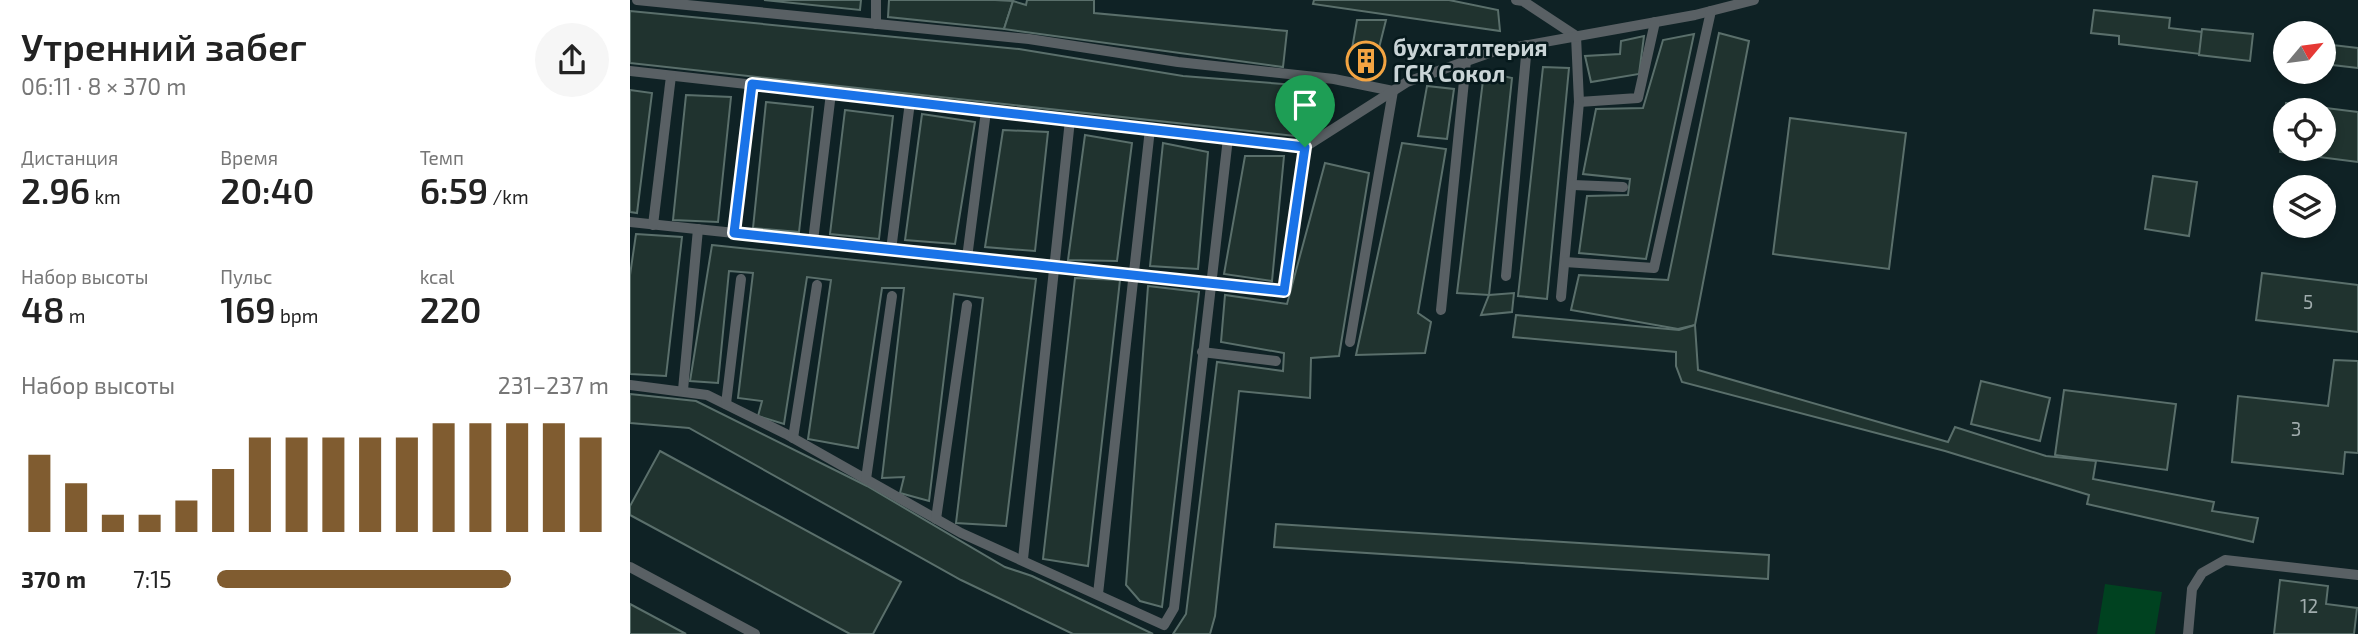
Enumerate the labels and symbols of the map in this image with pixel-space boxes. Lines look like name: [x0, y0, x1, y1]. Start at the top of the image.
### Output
north arrow: [2273, 21, 2336, 84]
place label: бухгатлтерия ГСК Сокол: [1393, 33, 1548, 87]
building icon: бухгатлтерия ГСК Сокол: [1345, 40, 1387, 82]
pin: [1275, 75, 1335, 147]
house number: 5: [2303, 290, 2313, 313]
house number: 3: [2291, 417, 2301, 440]
house number: 12: [2300, 594, 2318, 617]

